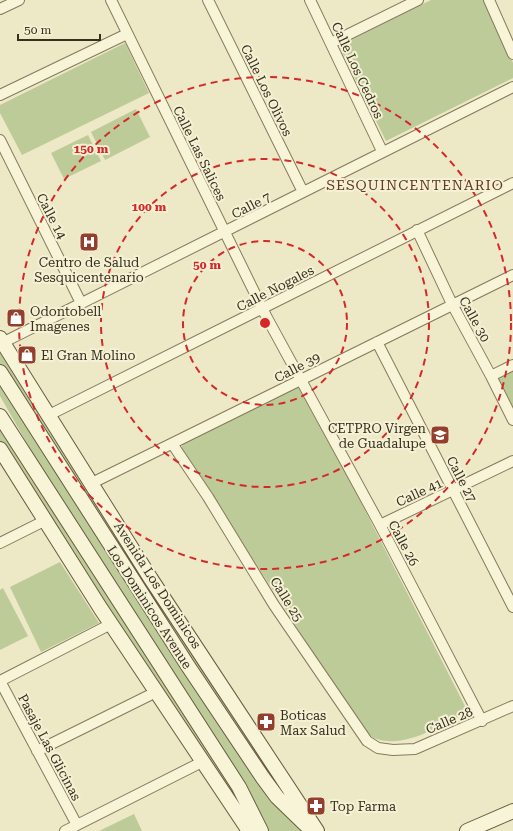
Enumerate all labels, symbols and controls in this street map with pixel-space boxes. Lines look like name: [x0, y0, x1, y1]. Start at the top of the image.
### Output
scale bar: [18, 16, 100, 42]
street label: Calle Los Cedros: [329, 20, 386, 121]
text: 50 m: [24, 23, 51, 37]
street label: Calle Los Olivos: [238, 42, 295, 139]
street label: Calle Las Salices: [170, 103, 229, 203]
text: 150 m: [74, 142, 109, 156]
district label: SESQUINCENTENARIO: [326, 177, 504, 193]
street label: Calle 7: [229, 189, 273, 222]
street label: Calle 14: [34, 191, 70, 242]
text: 100 m: [132, 200, 167, 214]
hospital icon: Centro de Salud Sesquicentenario: [78, 231, 100, 253]
place label: Centro de Salud Sesquicentenario: [34, 255, 144, 285]
text: 50 m: [193, 258, 221, 272]
street label: Calle Nogales: [234, 263, 316, 314]
street label: Calle 30: [456, 294, 493, 344]
place label: Odontobell Imagenes: [30, 304, 101, 334]
shop icon: Odontobell Imagenes: [5, 307, 27, 329]
centre of rings: [258, 316, 272, 330]
shop icon: El Gran Molino: [16, 344, 38, 366]
place label: El Gran Molino: [41, 348, 136, 363]
street label: Calle 39: [272, 350, 323, 385]
place label: CETPRO Virgen de Guadalupe: [328, 421, 427, 451]
school or university icon: CETPRO Virgen de Guadalupe: [429, 424, 451, 446]
street label: Calle 27: [444, 454, 479, 505]
street label: Calle 41: [394, 475, 445, 510]
street label: Calle 26: [385, 518, 422, 569]
street label: Avenida Los Dominicos: [111, 519, 204, 651]
street label: Los Dominicos Avenue: [104, 543, 195, 672]
street label: Calle 25: [267, 574, 306, 624]
street label: Pasaje Las Glicinas: [15, 691, 84, 803]
street label: Calle 28: [424, 704, 475, 737]
place label: Boticas Max Salud: [280, 708, 347, 738]
pharmacy icon: Boticas Max Salud: [255, 711, 277, 733]
pharmacy icon: Top Farma: [305, 795, 327, 817]
place label: Top Farma: [330, 799, 396, 814]

